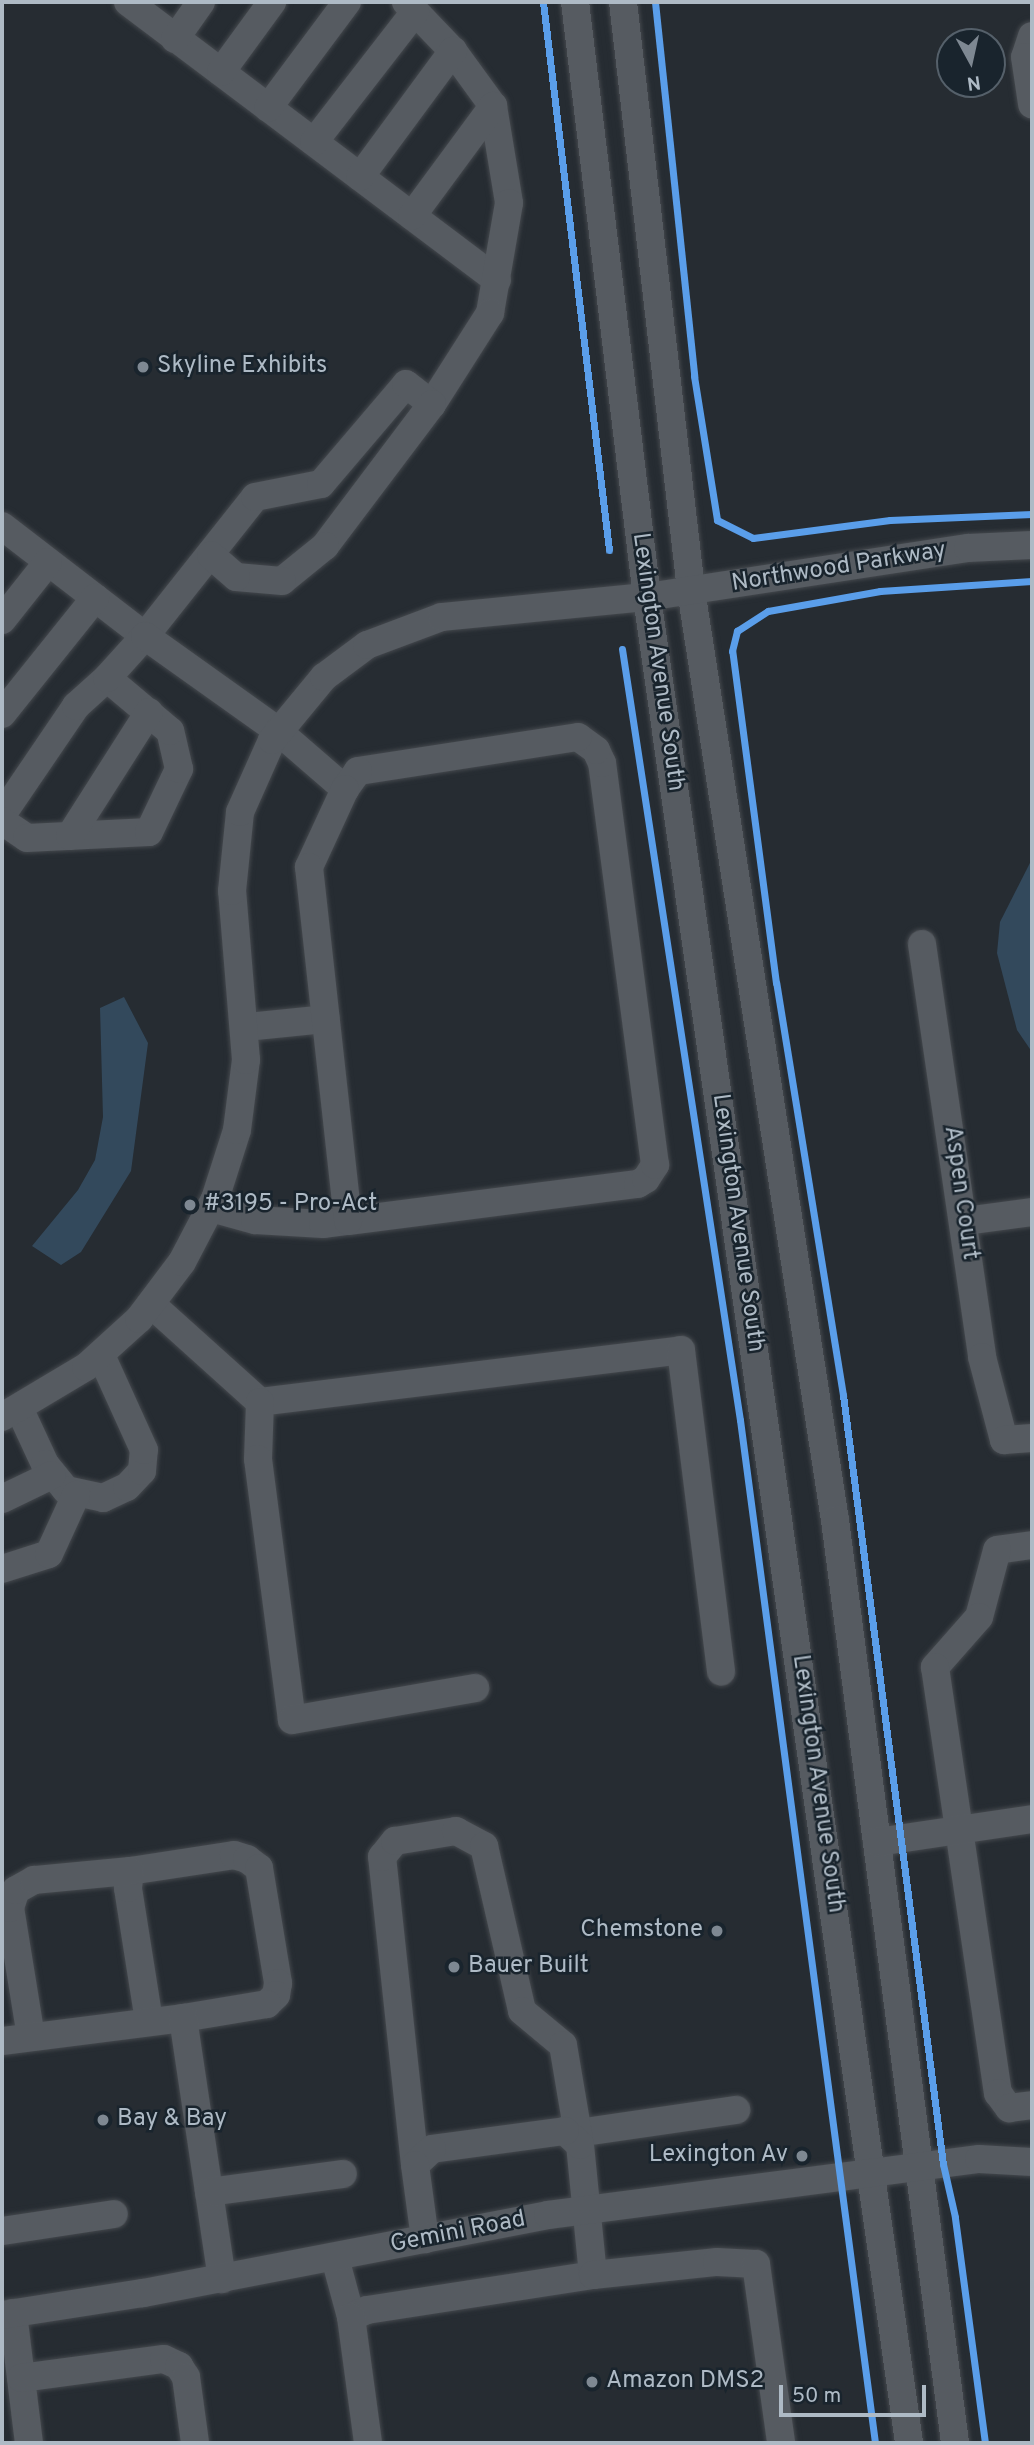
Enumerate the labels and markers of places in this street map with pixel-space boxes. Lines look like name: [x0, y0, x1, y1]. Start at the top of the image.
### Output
place label: Skyline Exhibits: [157, 353, 327, 381]
marker: Skyline Exhibits: [135, 359, 151, 375]
place label: #3195 - Pro-Act: [204, 1191, 377, 1219]
marker: #3195 - Pro-Act: [182, 1197, 198, 1213]
place label: Chemstone: [580, 1917, 703, 1945]
marker: Chemstone: [709, 1923, 725, 1939]
place label: Bauer Built: [468, 1953, 589, 1981]
marker: Bauer Built: [446, 1959, 462, 1975]
place label: Bay & Bay: [117, 2106, 227, 2134]
marker: Bay & Bay: [95, 2112, 111, 2128]
place label: Lexington Av: [648, 2142, 788, 2170]
marker: Lexington Av: [794, 2148, 810, 2164]
place label: Amazon DMS2: [606, 2368, 764, 2396]
marker: Amazon DMS2: [584, 2374, 600, 2390]

